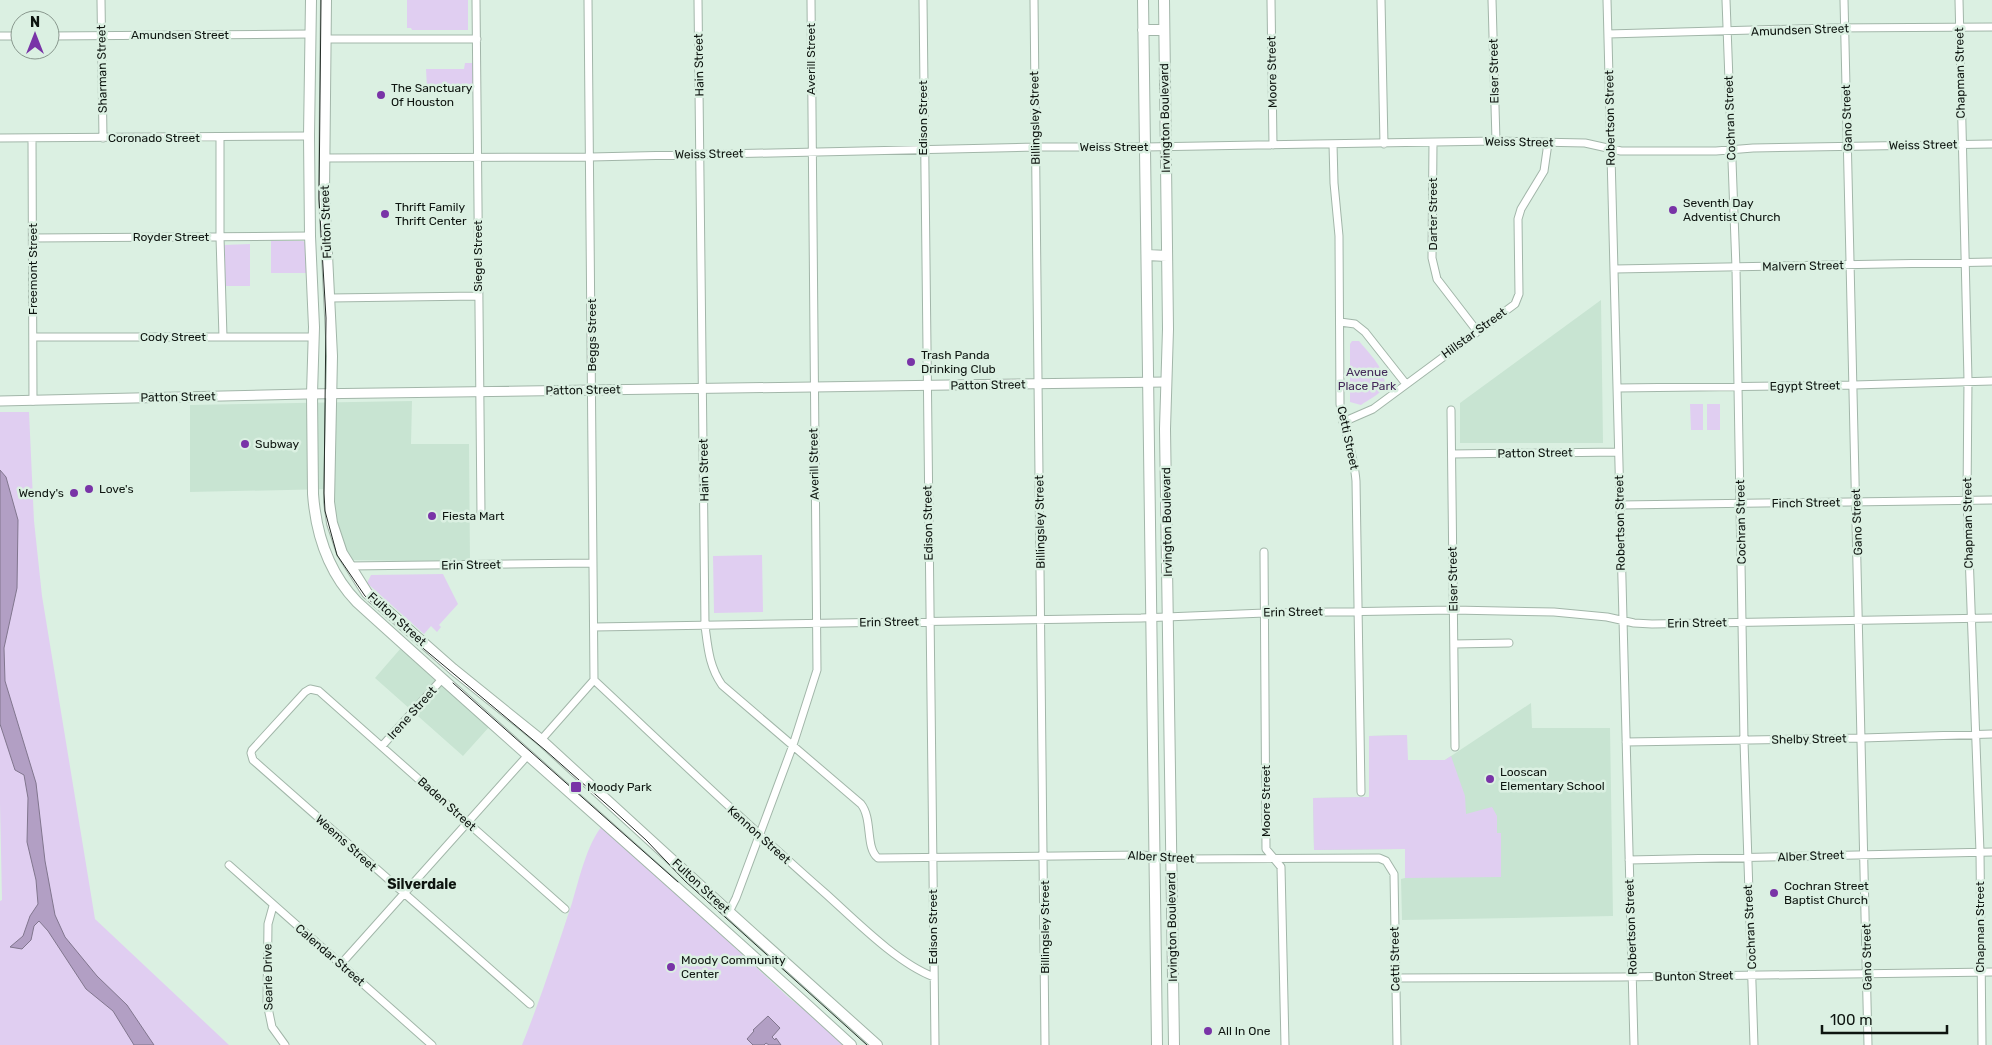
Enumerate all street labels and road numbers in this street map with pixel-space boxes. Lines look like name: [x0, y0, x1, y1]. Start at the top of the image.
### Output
street label: Amundsen Street: [1751, 21, 1850, 39]
street label: Averill Street: [804, 23, 818, 95]
street label: Sharman Street: [94, 25, 110, 113]
street label: Chapman Street: [1952, 27, 1968, 119]
street label: Amundsen Street: [131, 28, 229, 42]
street label: Hain Street: [691, 33, 707, 97]
street label: Moore Street: [1264, 36, 1280, 108]
street label: Elser Street: [1486, 38, 1502, 104]
street label: Irvington Boulevard: [1157, 63, 1173, 173]
street label: Robertson Street: [1602, 70, 1618, 166]
street label: Billingsley Street: [1027, 71, 1043, 165]
street label: Cochran Street: [1722, 75, 1738, 161]
street label: Edison Street: [916, 80, 930, 156]
street label: Gano Street: [1839, 84, 1855, 152]
street label: Coronado Street: [108, 131, 200, 145]
street label: Weiss Street: [1484, 134, 1554, 150]
street label: Weiss Street: [1888, 137, 1958, 153]
street label: Weiss Street: [1080, 140, 1149, 154]
street label: Weiss Street: [674, 146, 744, 162]
street label: Darter Street: [1426, 177, 1440, 250]
street label: Fulton Street: [318, 185, 334, 259]
street label: Siegel Street: [471, 220, 485, 292]
street label: Freemont Street: [26, 223, 40, 315]
street label: Royder Street: [133, 230, 210, 244]
street label: Malvern Street: [1762, 258, 1844, 274]
street label: Beggs Street: [585, 298, 599, 371]
street label: Hillstar Street: [1439, 305, 1509, 361]
street label: Cody Street: [140, 330, 206, 344]
street label: Patton Street: [950, 377, 1026, 393]
street label: Egypt Street: [1770, 378, 1841, 394]
street label: Patton Street: [545, 382, 621, 398]
street label: Patton Street: [140, 389, 216, 405]
street label: Cetti Street: [1334, 405, 1362, 471]
street label: Averill Street: [806, 428, 822, 500]
street label: Hain Street: [696, 438, 712, 502]
street label: Patton Street: [1497, 445, 1573, 461]
street label: Irvington Boulevard: [1159, 467, 1175, 577]
street label: Billingsley Street: [1032, 475, 1048, 569]
street label: Robertson Street: [1612, 475, 1628, 571]
street label: Chapman Street: [1960, 477, 1976, 569]
street label: Cochran Street: [1733, 479, 1749, 565]
street label: Edison Street: [920, 485, 936, 561]
street label: Gano Street: [1849, 488, 1865, 556]
street label: Finch Street: [1772, 495, 1841, 511]
street label: Elser Street: [1445, 546, 1461, 612]
street label: Erin Street: [441, 557, 501, 573]
street label: Fulton Street: [365, 589, 429, 649]
street label: Erin Street: [1263, 604, 1323, 620]
street label: Erin Street: [859, 614, 919, 630]
street label: Erin Street: [1667, 615, 1727, 631]
street label: Irene Street: [385, 684, 440, 742]
street label: Shelby Street: [1771, 731, 1847, 747]
street label: Moore Street: [1259, 765, 1273, 837]
street label: Baden Street: [415, 774, 479, 834]
street label: Kennon Street: [725, 803, 794, 867]
street label: Weems Street: [313, 812, 380, 874]
street label: Alber Street: [1127, 848, 1195, 866]
street label: Alber Street: [1777, 848, 1845, 864]
street label: Fulton Street: [669, 856, 733, 916]
street label: Irvington Boulevard: [1164, 872, 1180, 982]
street label: Robertson Street: [1622, 879, 1640, 975]
street label: Billingsley Street: [1038, 880, 1052, 974]
street label: Chapman Street: [1973, 881, 1987, 973]
street label: Cochran Street: [1741, 884, 1759, 970]
street label: Edison Street: [926, 889, 940, 965]
street label: Calendar Street: [292, 921, 368, 989]
street label: Gano Street: [1859, 923, 1875, 990]
street label: Cetti Street: [1387, 926, 1403, 991]
street label: Searle Drive: [260, 943, 276, 1011]
street label: Bunton Street: [1654, 968, 1734, 984]

